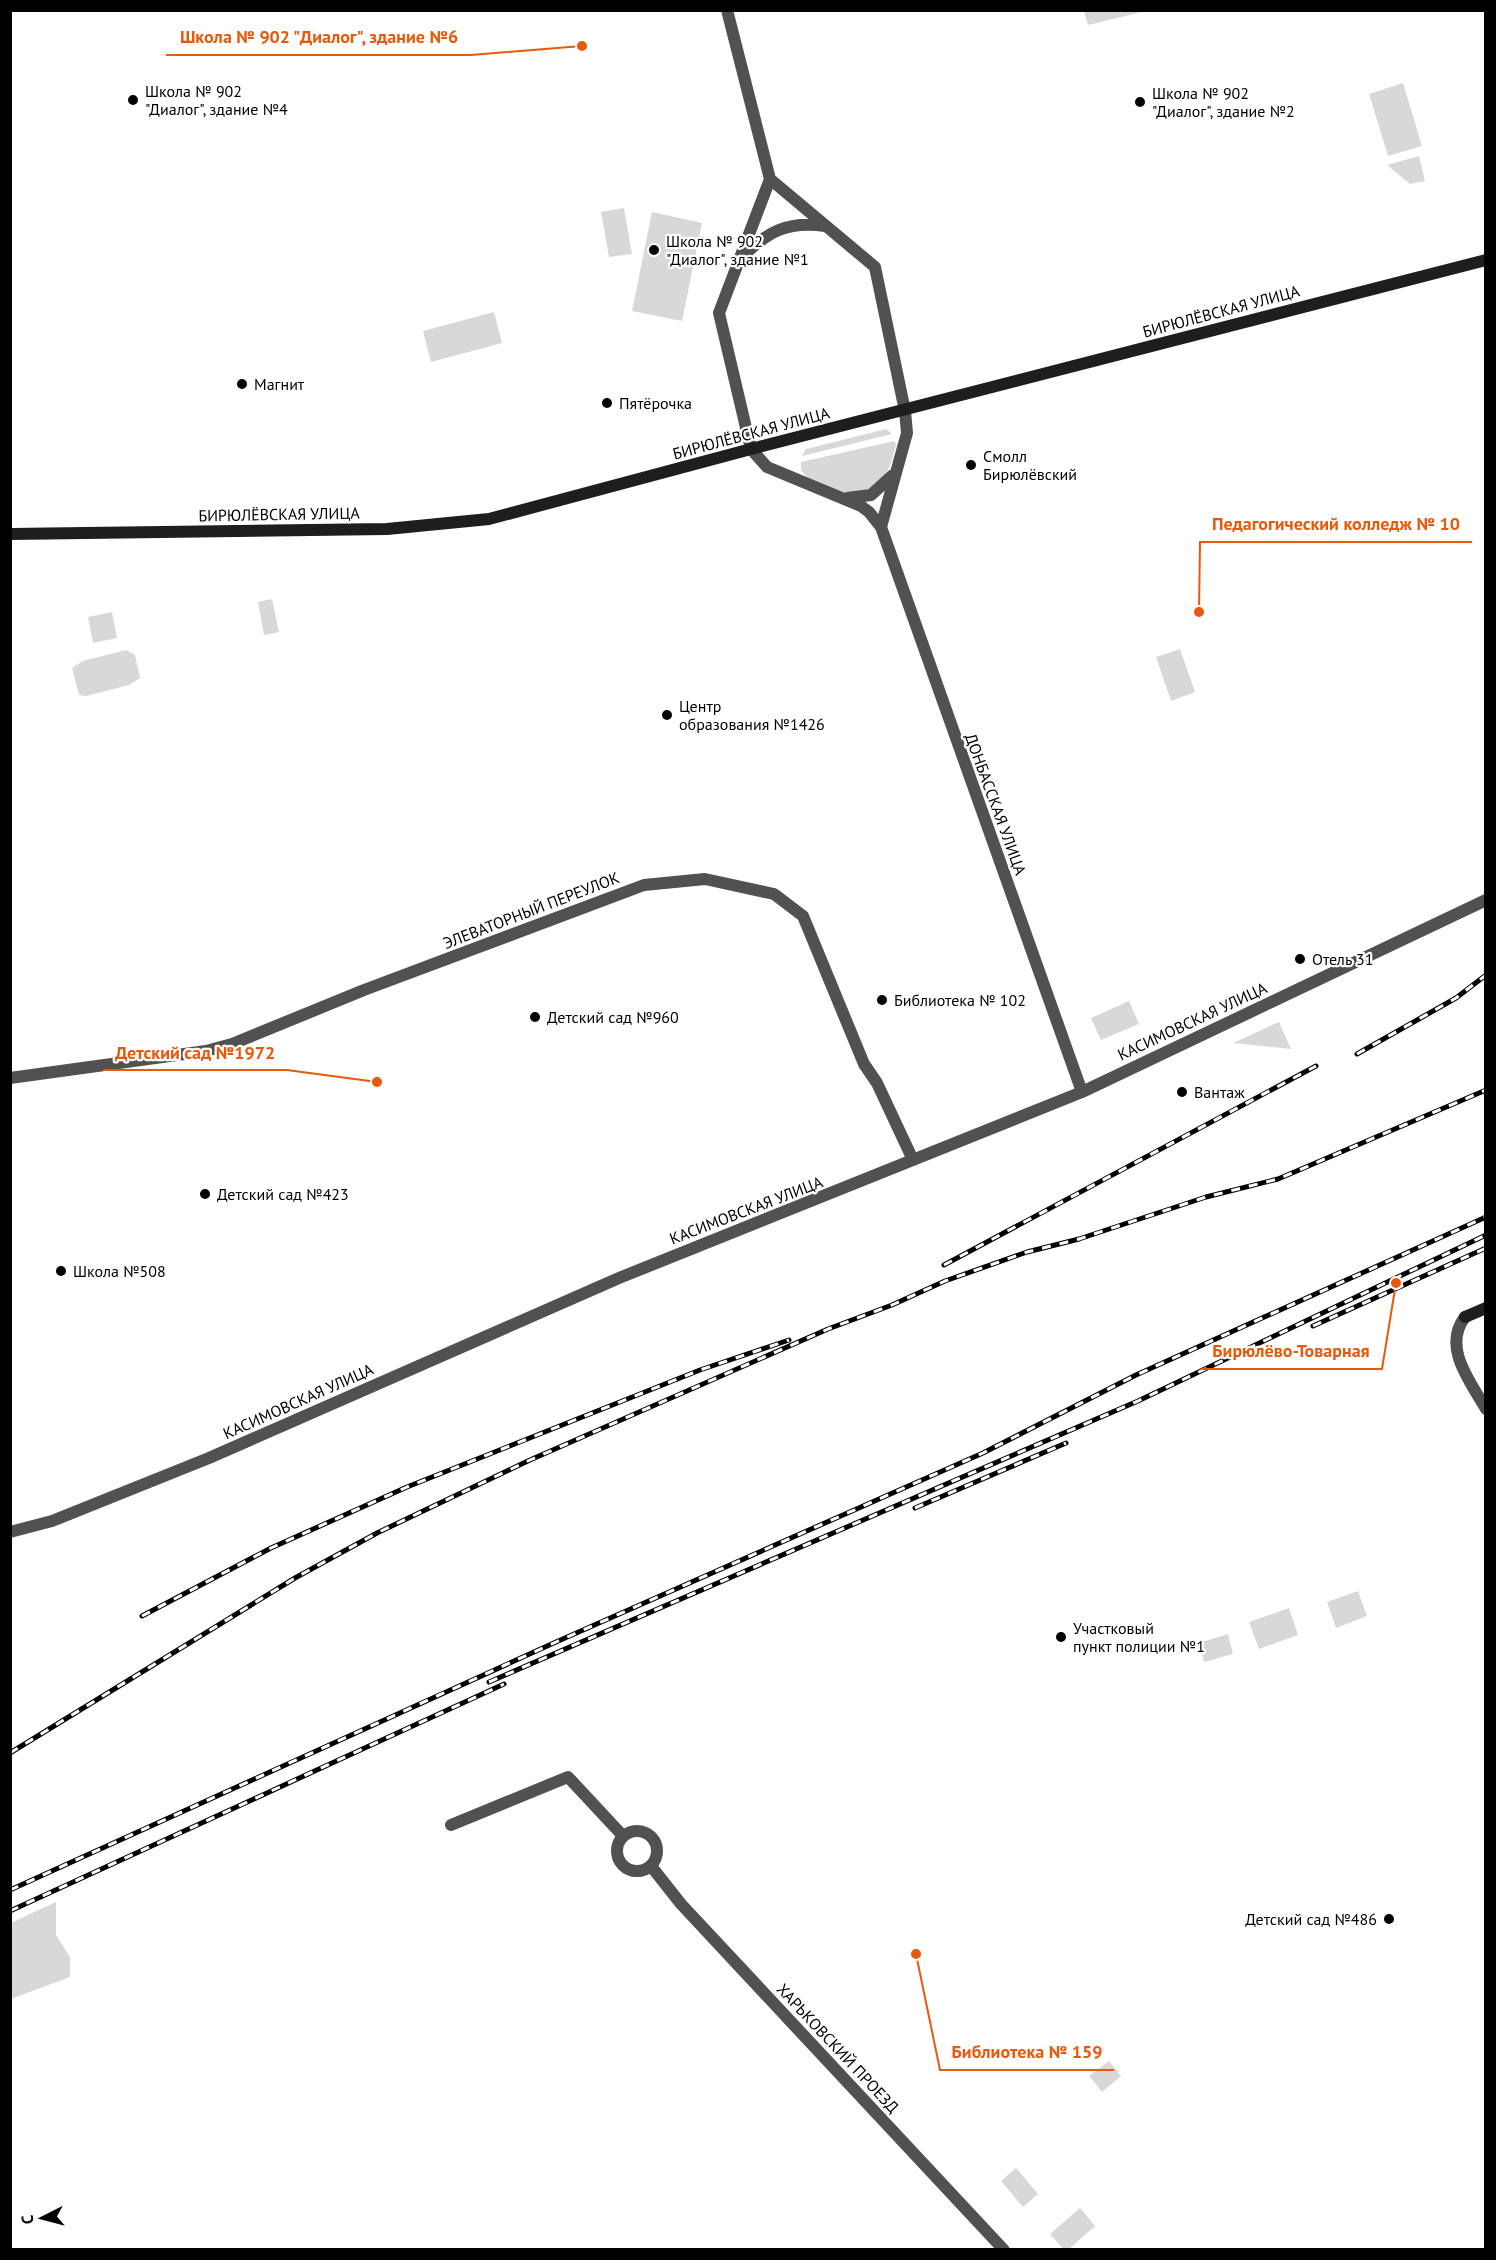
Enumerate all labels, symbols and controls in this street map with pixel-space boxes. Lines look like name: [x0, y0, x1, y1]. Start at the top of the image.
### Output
callout: Школа № 902 "Диалог", здание №6: [166, 19, 471, 55]
text: Школа № 902 "Диалог", здание №6: [180, 25, 458, 48]
place label: Школа № 902 "Диалог", здание №4: [145, 81, 288, 119]
place label: Школа № 902 "Диалог", здание №2: [1152, 83, 1295, 121]
marker: Школа № 902 "Диалог", здание №4: [126, 93, 140, 107]
marker: Школа № 902 "Диалог", здание №2: [1133, 95, 1147, 109]
place label: Школа № 902 "Диалог", здание №1: [666, 231, 809, 269]
marker: Школа № 902 "Диалог", здание №1: [647, 243, 661, 257]
street label: БИРЮЛЁВСКАЯ УЛИЦА: [1140, 280, 1302, 342]
place label: Магнит: [254, 374, 305, 394]
marker: Магнит: [235, 377, 249, 391]
place label: Пятёрочка: [619, 393, 692, 413]
marker: Пятёрочка: [600, 396, 614, 410]
street label: БИРЮЛЁВСКАЯ УЛИЦА: [670, 402, 832, 464]
place label: Смолл Бирюлёвский: [983, 446, 1077, 484]
marker: Смолл Бирюлёвский: [964, 458, 978, 472]
street label: БИРЮЛЁВСКАЯ УЛИЦА: [198, 503, 361, 525]
callout: Педагогический колледж № 10: [1200, 506, 1472, 542]
text: Педагогический колледж № 10: [1212, 512, 1460, 535]
place label: Центр образования №1426: [679, 696, 825, 734]
marker: Центр образования №1426: [660, 708, 674, 722]
street label: ДОНБАССКАЯ УЛИЦА: [961, 730, 1031, 878]
street label: ЭЛЕВАТОРНЫЙ ПЕРЕУЛОК: [440, 867, 622, 953]
place label: Отель 31: [1312, 949, 1373, 969]
marker: Отель 31: [1293, 952, 1307, 966]
street label: КАСИМОВСКАЯ УЛИЦА: [1114, 977, 1270, 1064]
place label: Библиотека № 102: [894, 990, 1026, 1010]
marker: Библиотека № 102: [875, 993, 889, 1007]
place label: Детский сад №960: [547, 1007, 679, 1027]
marker: Детский сад №960: [528, 1010, 542, 1024]
callout: Детский сад №1972: [103, 1034, 287, 1070]
text: Детский сад №1972: [115, 1041, 275, 1064]
place label: Вантаж: [1194, 1082, 1245, 1102]
marker: Вантаж: [1175, 1085, 1189, 1099]
street label: КАСИМОВСКАЯ УЛИЦА: [667, 1171, 826, 1248]
place label: Детский сад №423: [217, 1184, 349, 1204]
marker: Детский сад №423: [198, 1187, 212, 1201]
place label: Школа №508: [73, 1261, 166, 1281]
marker: Школа №508: [54, 1264, 68, 1278]
callout: Бирюлёво-Товарная: [1201, 1333, 1382, 1369]
text: Бирюлёво-Товарная: [1212, 1339, 1370, 1362]
street label: КАСИМОВСКАЯ УЛИЦА: [220, 1359, 377, 1443]
place label: Участковый пункт полиции №1: [1073, 1618, 1205, 1656]
marker: Участковый пункт полиции №1: [1054, 1630, 1068, 1644]
place label: Детский сад №486: [1245, 1909, 1377, 1929]
marker: Детский сад №486: [1382, 1912, 1396, 1926]
street label: ХАРЬКОВСКИЙ ПРОЕЗД: [773, 1979, 903, 2117]
callout: Библиотека № 159: [940, 2034, 1114, 2070]
text: Библиотека № 159: [952, 2040, 1102, 2063]
north arrow: [12, 2188, 72, 2248]
text: С: [17, 2214, 37, 2225]

